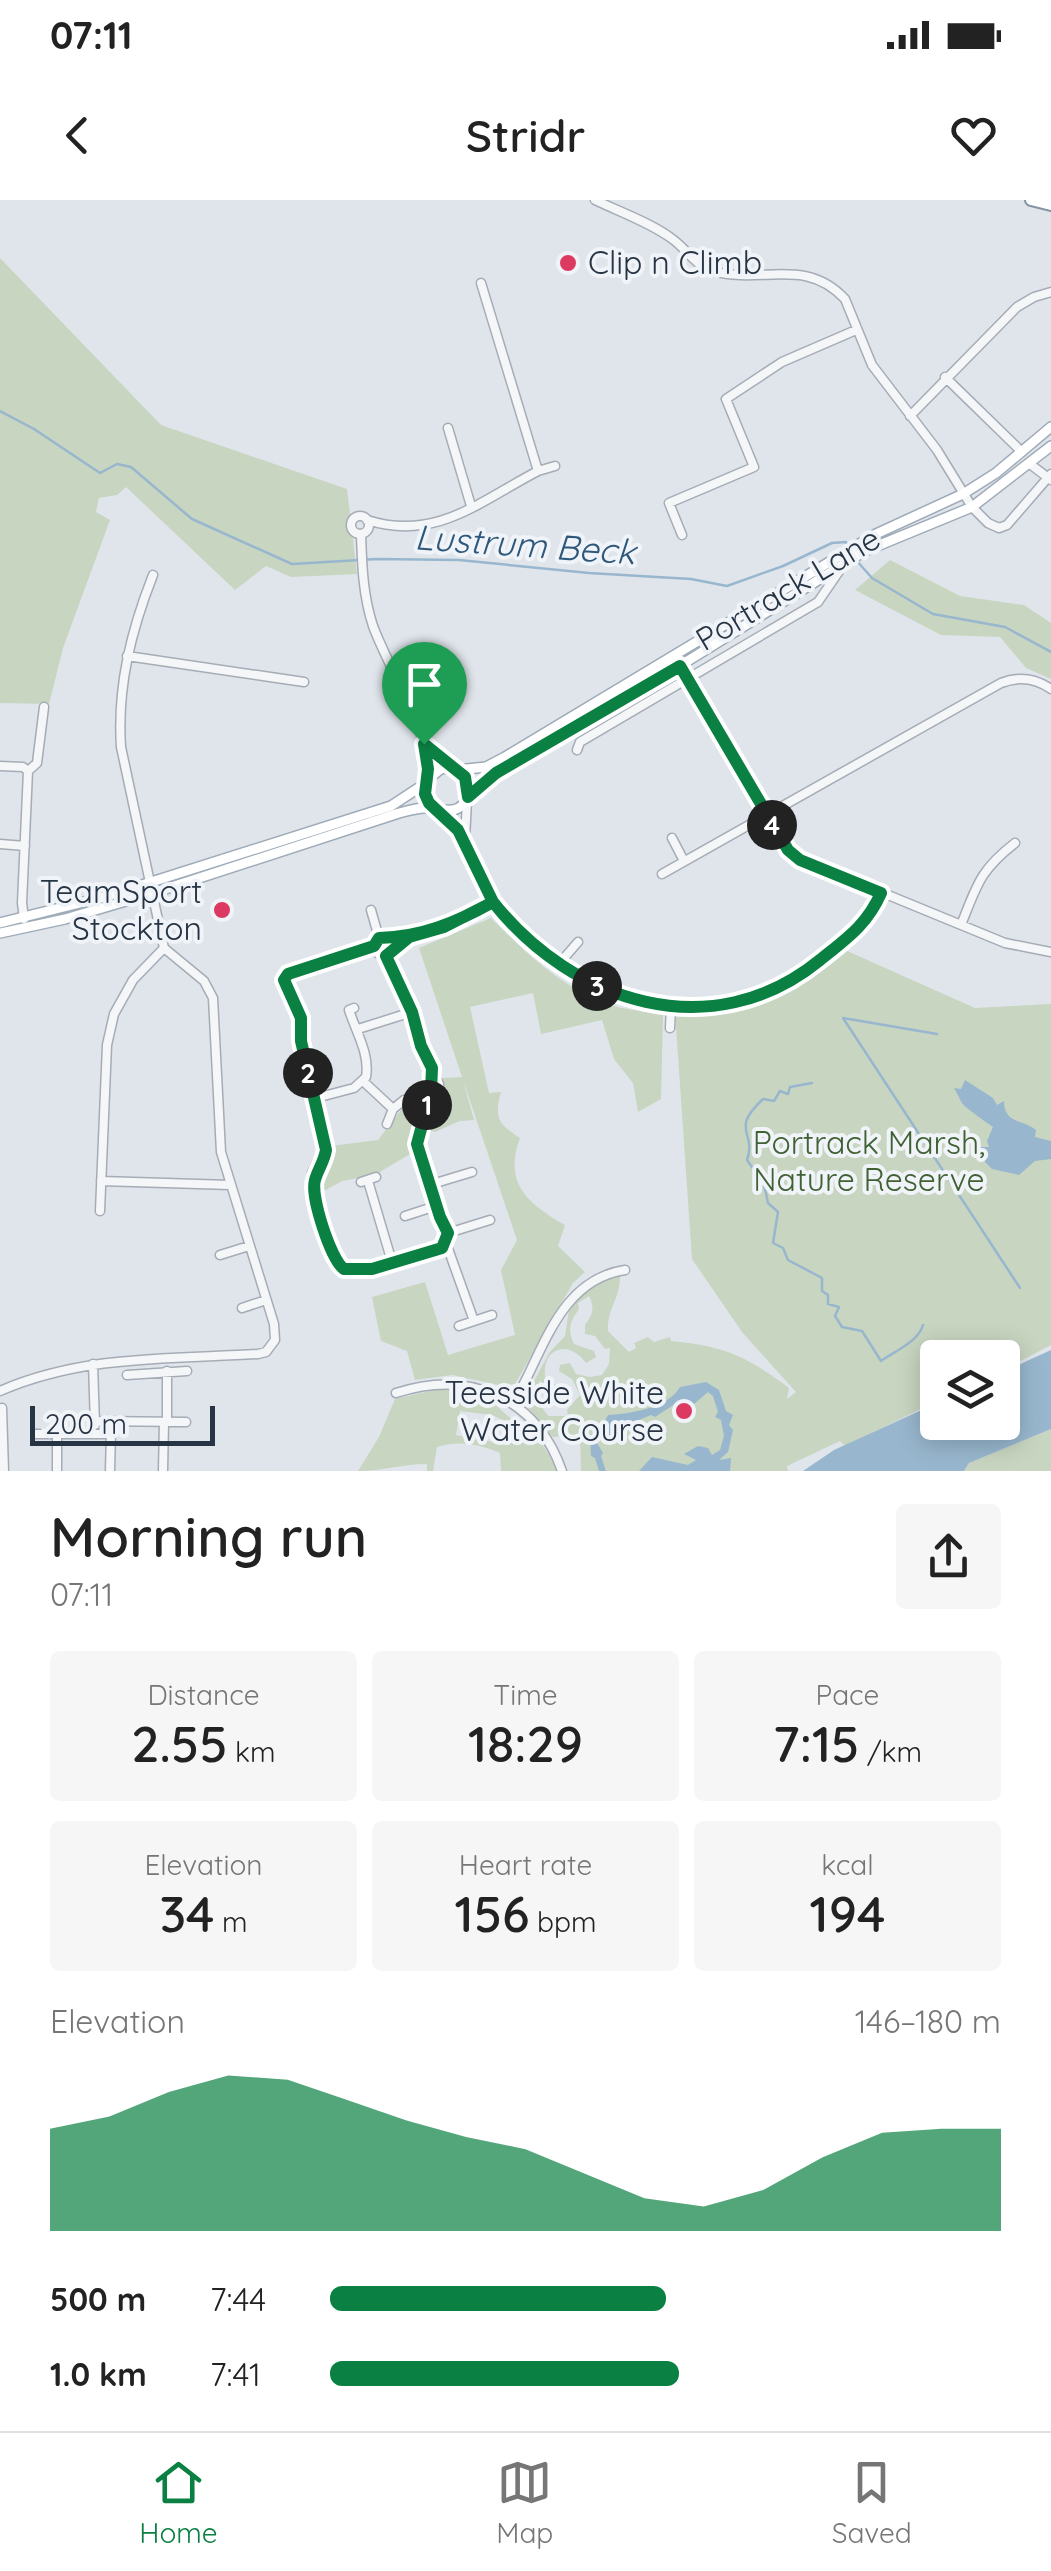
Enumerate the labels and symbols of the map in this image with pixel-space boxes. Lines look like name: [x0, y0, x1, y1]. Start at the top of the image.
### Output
place label: Clip n Climb: [588, 242, 762, 282]
marker: Clip n Climb: [557, 252, 579, 274]
water label: Lustrum Beck: [413, 514, 640, 574]
street label: Portrack Lane: [688, 517, 887, 659]
pin: [382, 642, 467, 745]
pin: 4: [747, 800, 797, 850]
place label: TeamSport Stockton: [40, 871, 202, 948]
marker: TeamSport Stockton: [211, 899, 233, 921]
pin: 3: [572, 961, 622, 1011]
pin: 2: [283, 1048, 333, 1098]
pin: 1: [402, 1080, 452, 1130]
park label: Portrack Marsh, Nature Reserve: [753, 1122, 985, 1199]
place label: Teesside White Water Course: [445, 1372, 664, 1449]
marker: Teesside White Water Course: [673, 1400, 695, 1422]
scale bar: [30, 1401, 215, 1446]

